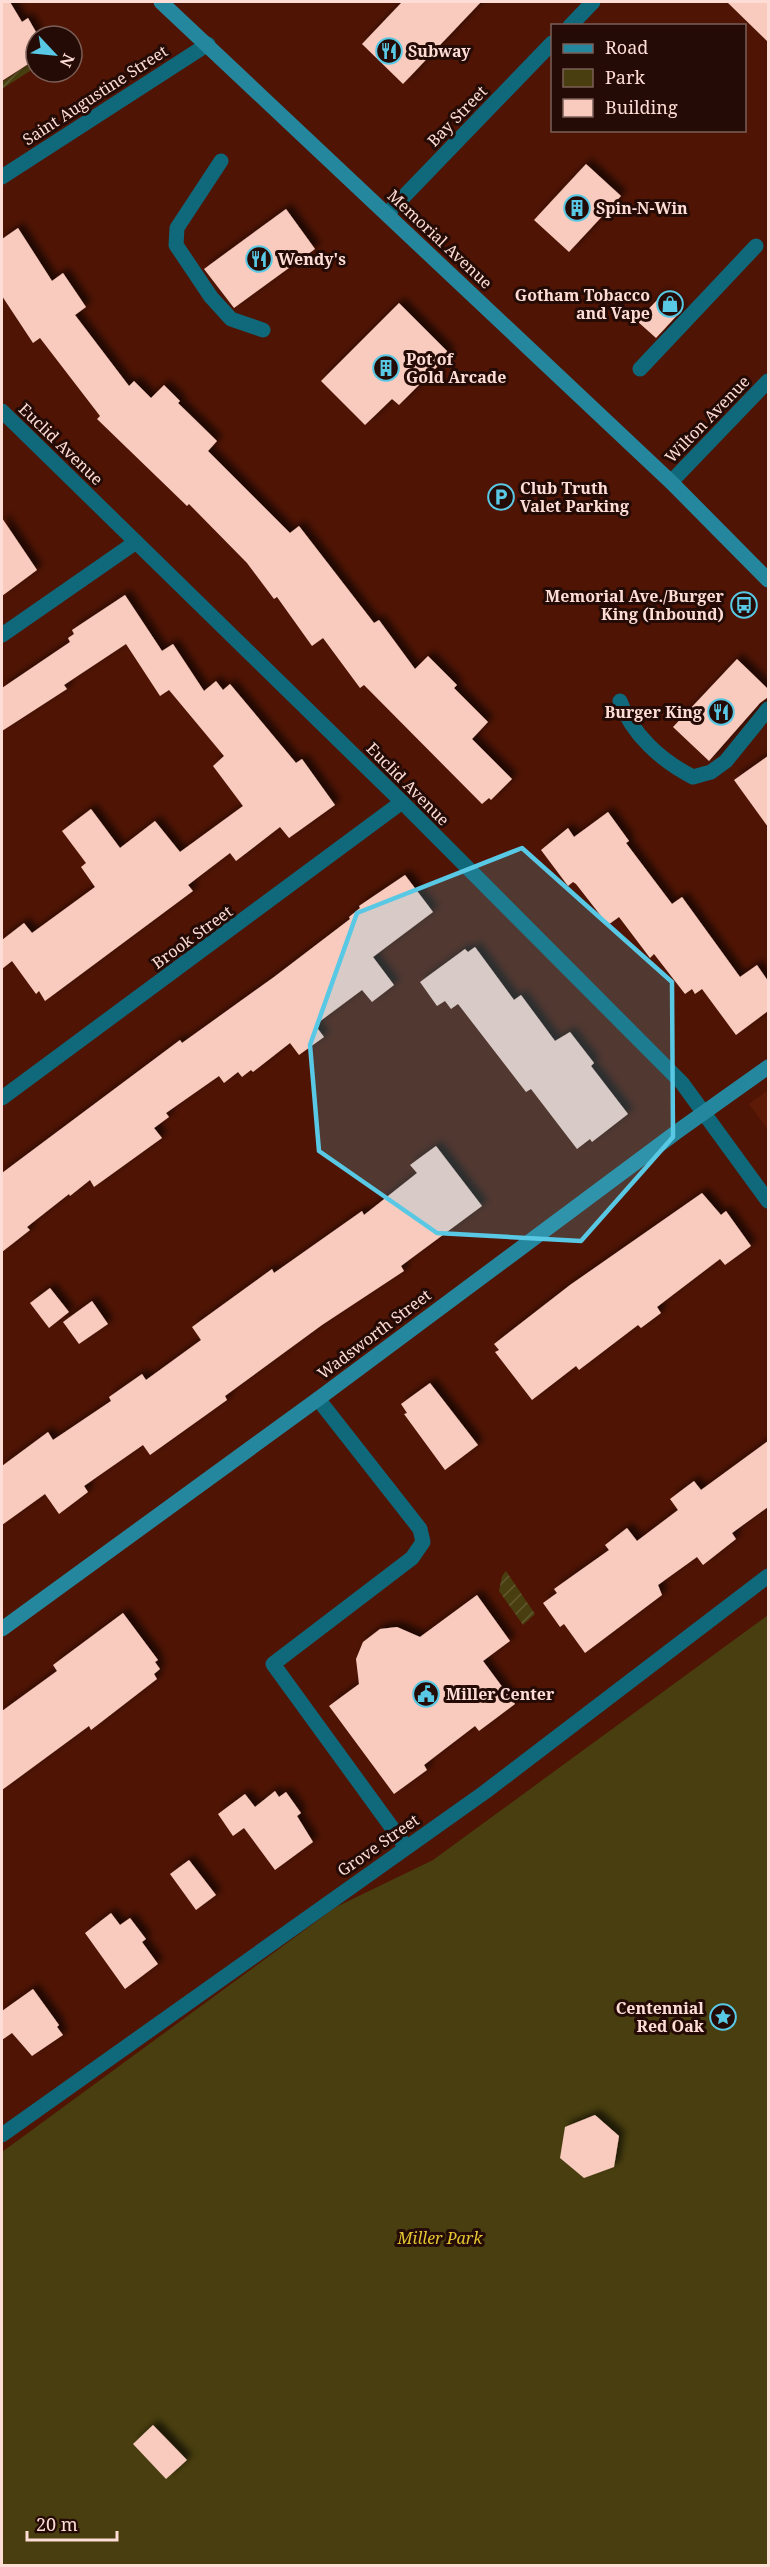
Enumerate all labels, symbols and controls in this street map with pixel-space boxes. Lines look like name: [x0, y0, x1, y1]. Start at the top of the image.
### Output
north arrow: [24, 24, 84, 84]
legend: [551, 24, 746, 132]
text: Road: [605, 35, 648, 59]
restaurant icon: Subway: [374, 36, 404, 66]
street label: Saint Augustine Street: [18, 40, 172, 150]
place label: Subway: [408, 40, 471, 62]
text: N: [55, 50, 80, 71]
text: Park: [605, 65, 645, 89]
street label: Bay Street: [422, 80, 492, 151]
text: Building: [605, 95, 678, 119]
street label: Memorial Avenue: [383, 185, 497, 293]
building icon: Spin-N-Win: [562, 193, 592, 223]
place label: Spin-N-Win: [596, 197, 688, 219]
restaurant icon: Wendy's: [244, 244, 274, 274]
place label: Wendy's: [278, 248, 346, 270]
place label: Gotham Tobacco and Vape: [515, 284, 650, 324]
shop icon: Gotham Tobacco and Vape: [655, 289, 685, 319]
place label: Pot of Gold Arcade: [406, 348, 506, 388]
building icon: Pot of Gold Arcade: [371, 353, 401, 383]
street label: Wilton Avenue: [660, 371, 754, 467]
street label: Euclid Avenue: [14, 398, 108, 490]
place label: Club Truth Valet Parking: [520, 477, 629, 517]
parking icon: Club Truth Valet Parking: [486, 482, 516, 512]
place label: Memorial Ave./Burger King (Inbound): [545, 585, 725, 625]
bus stop icon: Memorial Ave./Burger King (Inbound): [729, 590, 759, 620]
restaurant icon: Burger King: [706, 697, 736, 727]
place label: Burger King: [605, 701, 702, 723]
street label: Euclid Avenue: [362, 738, 454, 830]
street label: Brook Street: [147, 900, 237, 974]
street label: Wadsworth Street: [313, 1284, 436, 1384]
public building icon: Miller Center: [411, 1679, 441, 1709]
place label: Miller Center: [446, 1683, 555, 1705]
street label: Grove Street: [333, 1809, 423, 1881]
place label: Centennial Red Oak: [616, 1997, 705, 2037]
place icon: Centennial Red Oak: [708, 2002, 738, 2032]
park label: Miller Park: [397, 2227, 483, 2249]
scale bar: [27, 2504, 117, 2542]
text: 20 m: [36, 2512, 78, 2536]

